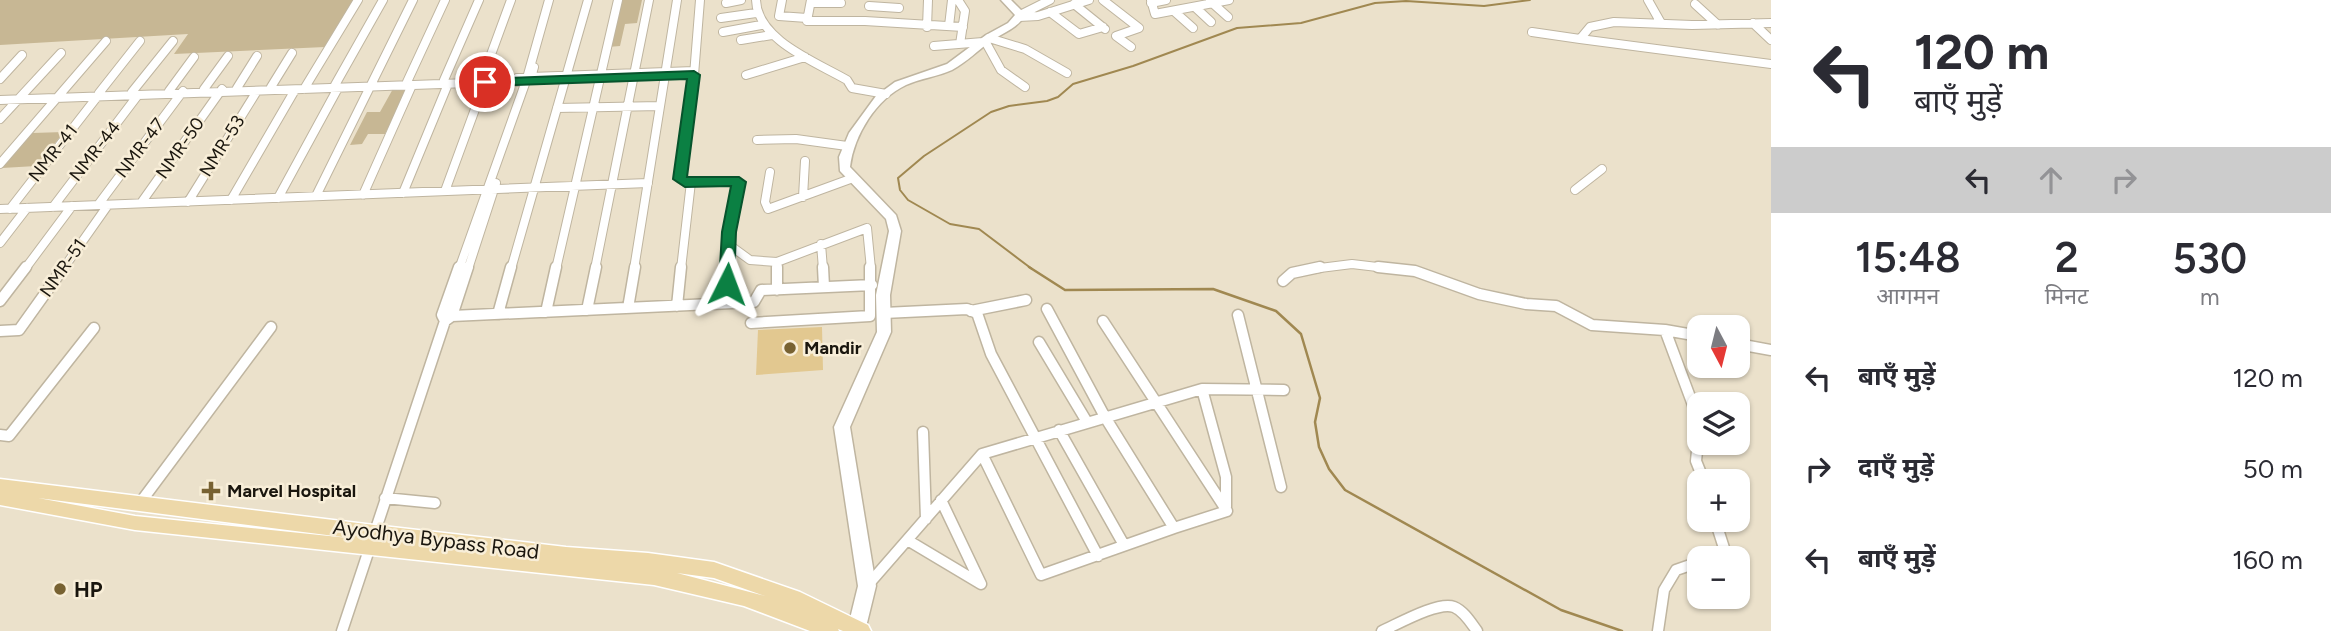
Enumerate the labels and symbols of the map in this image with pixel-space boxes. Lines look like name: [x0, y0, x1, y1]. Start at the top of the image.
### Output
pin: [455, 52, 515, 112]
street label: NMR-53: [195, 111, 249, 181]
street label: NMR-50: [151, 113, 209, 183]
street label: NMR-47: [111, 114, 170, 182]
street label: NMR-44: [65, 117, 125, 185]
street label: NMR-41: [24, 120, 82, 186]
street label: NMR-51: [35, 235, 91, 301]
position arrow: [690, 247, 764, 321]
north arrow: [1687, 315, 1750, 378]
place label: Mandir: [804, 337, 862, 359]
marker: Mandir: [782, 340, 798, 356]
place label: Marvel Hospital: [227, 480, 356, 502]
marker: Marvel Hospital: [201, 481, 221, 501]
street label: Ayodhya Bypass Road: [331, 514, 541, 564]
place label: HP: [74, 577, 103, 602]
marker: HP: [52, 581, 68, 597]

